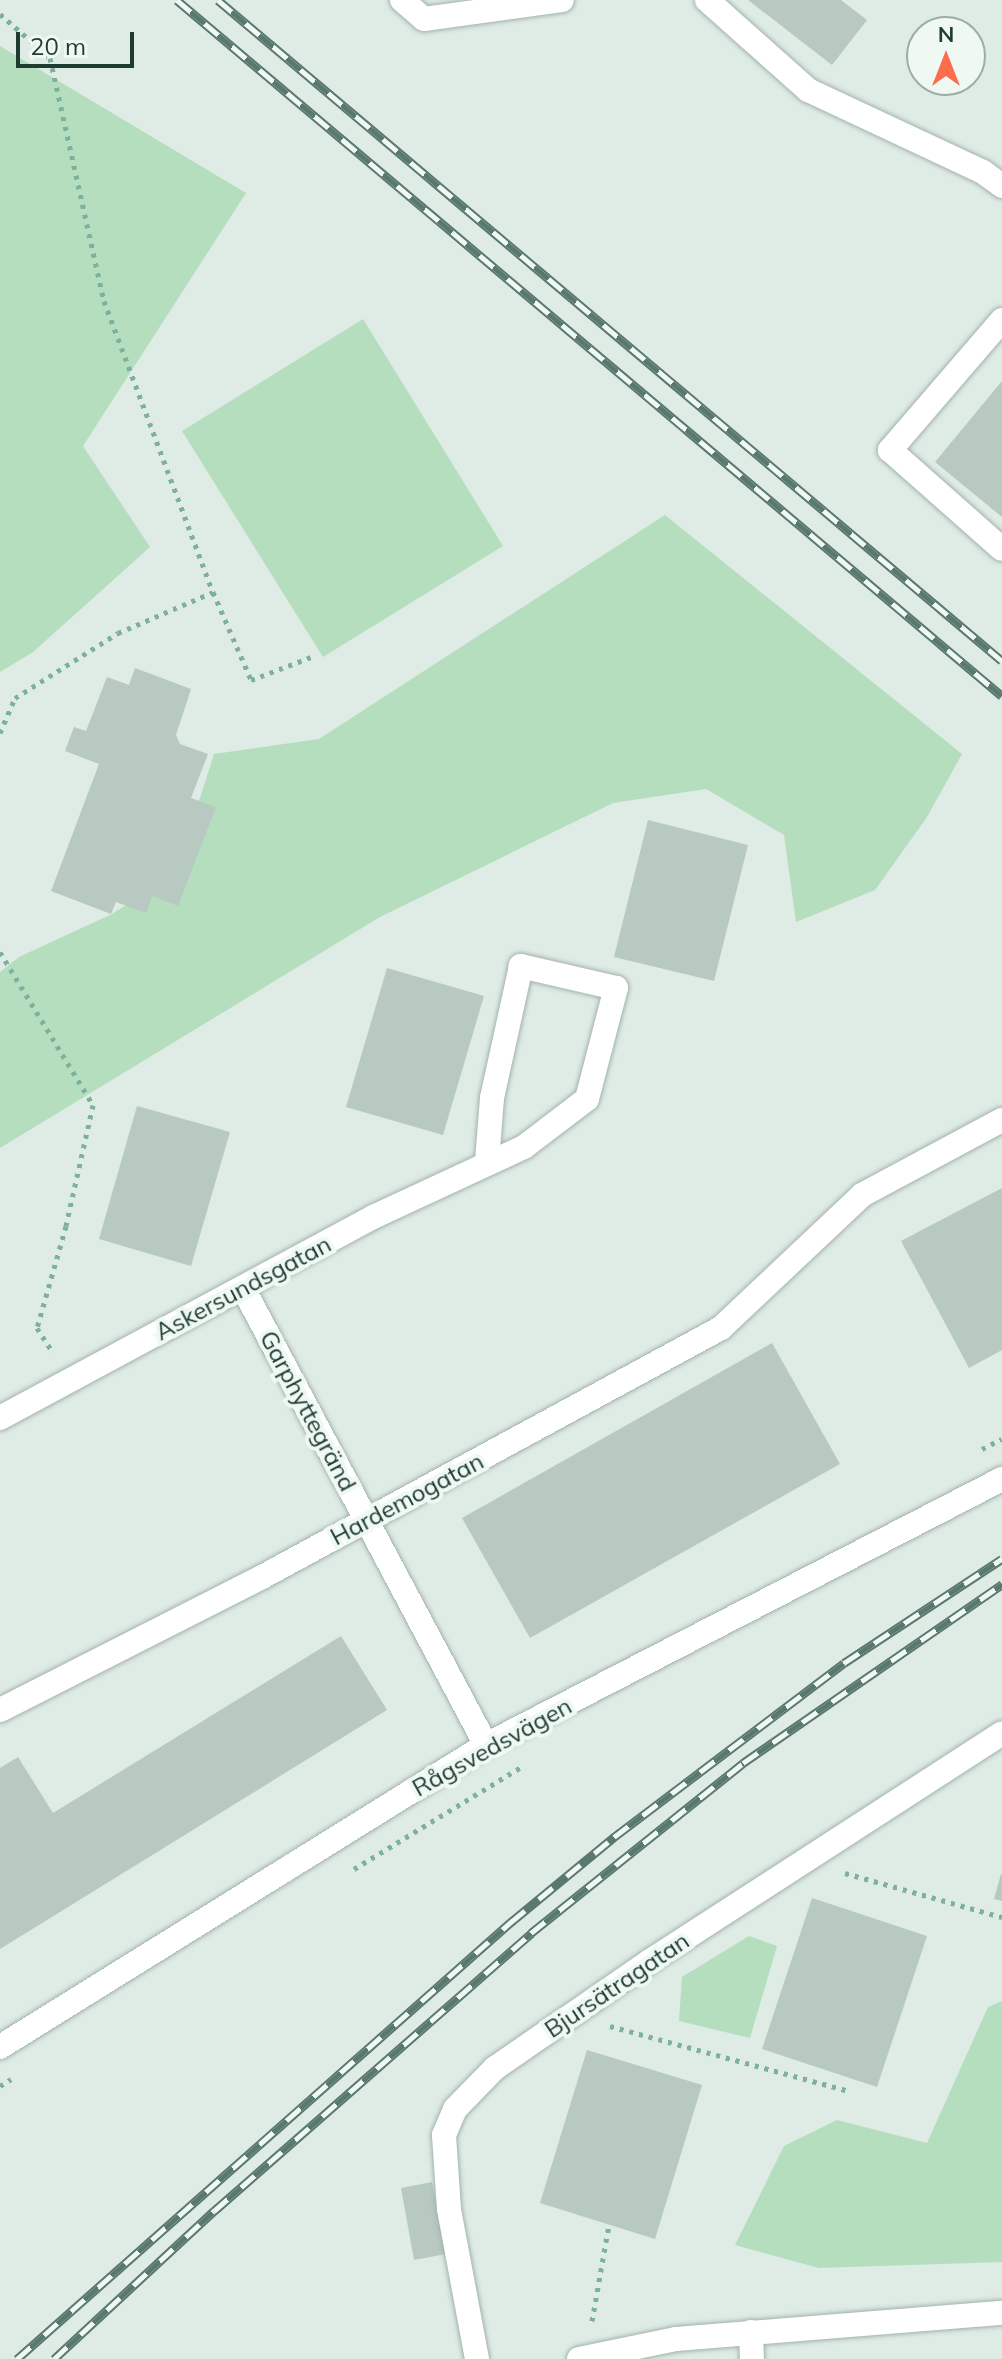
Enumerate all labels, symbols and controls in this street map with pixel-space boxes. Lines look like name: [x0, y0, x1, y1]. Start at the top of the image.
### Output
scale bar: [20, 16, 138, 66]
north arrow: [906, 16, 986, 96]
text: N: [938, 20, 954, 48]
text: 20 m: [30, 31, 86, 61]
street label: Askersundsgatan: [150, 1230, 336, 1346]
street label: Garphyttegränd: [254, 1326, 362, 1496]
street label: Hardemogatan: [325, 1447, 489, 1551]
street label: Rågsvedsvägen: [407, 1691, 577, 1803]
street label: Bjursätragatan: [539, 1926, 695, 2044]

